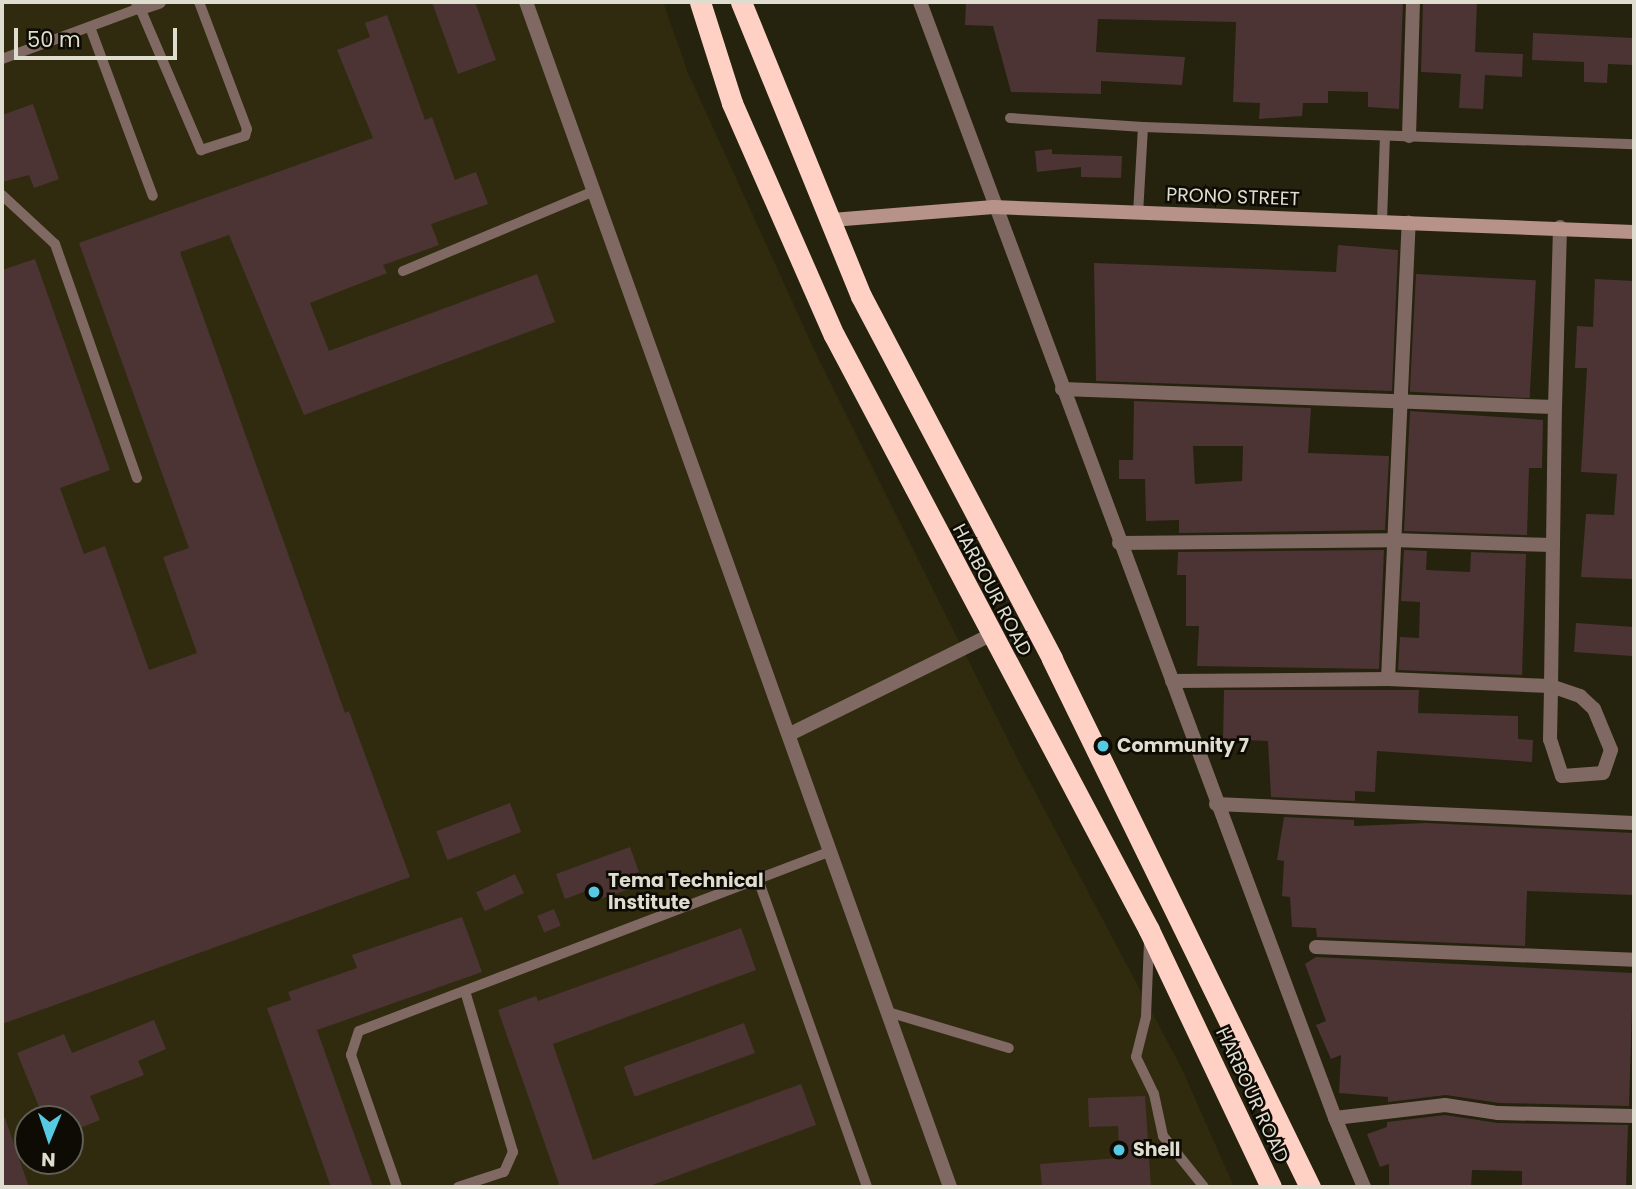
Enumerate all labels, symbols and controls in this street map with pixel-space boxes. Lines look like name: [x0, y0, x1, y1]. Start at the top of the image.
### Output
scale bar: [18, 14, 180, 58]
text: 50 m: [27, 25, 81, 54]
street label: PRONO STREET: [1166, 183, 1300, 211]
street label: HARBOUR ROAD: [948, 520, 1036, 660]
place label: Community 7: [1117, 735, 1249, 757]
marker: Community 7: [1095, 738, 1111, 754]
place label: Tema Technical Institute: [608, 870, 764, 914]
marker: Tema Technical Institute: [586, 884, 602, 900]
street label: HARBOUR ROAD: [1211, 1024, 1293, 1166]
north arrow: [14, 1105, 84, 1175]
place label: Shell: [1133, 1139, 1180, 1161]
marker: Shell: [1111, 1142, 1127, 1158]
text: N: [41, 1146, 56, 1173]

